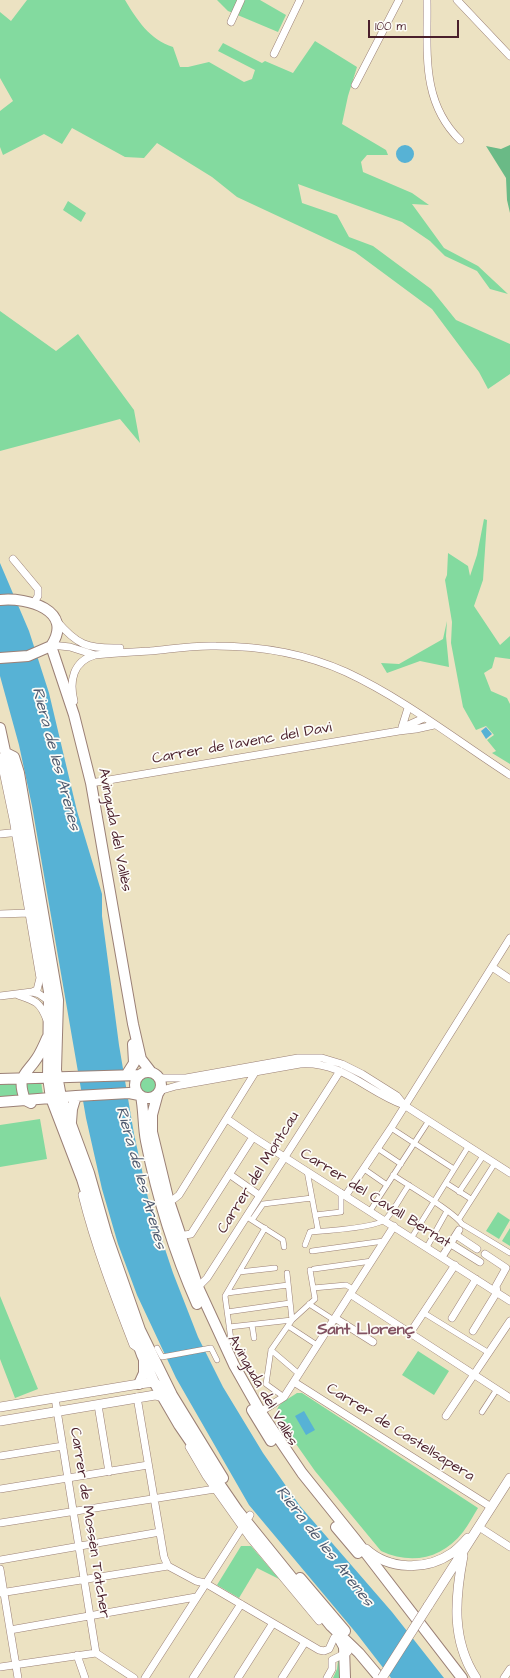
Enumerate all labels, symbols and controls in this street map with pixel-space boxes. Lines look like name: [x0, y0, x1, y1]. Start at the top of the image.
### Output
scale bar: [370, 12, 461, 38]
text: 100 m: [375, 18, 406, 35]
water label: Riera de les Arenes: [27, 685, 83, 833]
street label: Carrer de l'avenc del Davi: [151, 719, 333, 769]
street label: Avinguda del Vallès: [93, 767, 135, 893]
water label: Riera de les Arenes: [110, 1105, 170, 1251]
street label: Carrer del Montcau: [214, 1109, 304, 1237]
street label: Carrer del Cavall Bernat: [296, 1145, 454, 1253]
district label: Sant Llorenç: [317, 1321, 415, 1341]
street label: Avinguda del Vallès: [223, 1332, 301, 1450]
street label: Carrer de Castellsapera: [323, 1380, 477, 1486]
street label: Carrer de Mossèn Tatcher: [65, 1426, 113, 1620]
water label: Riera de les Arenes: [271, 1483, 377, 1611]

